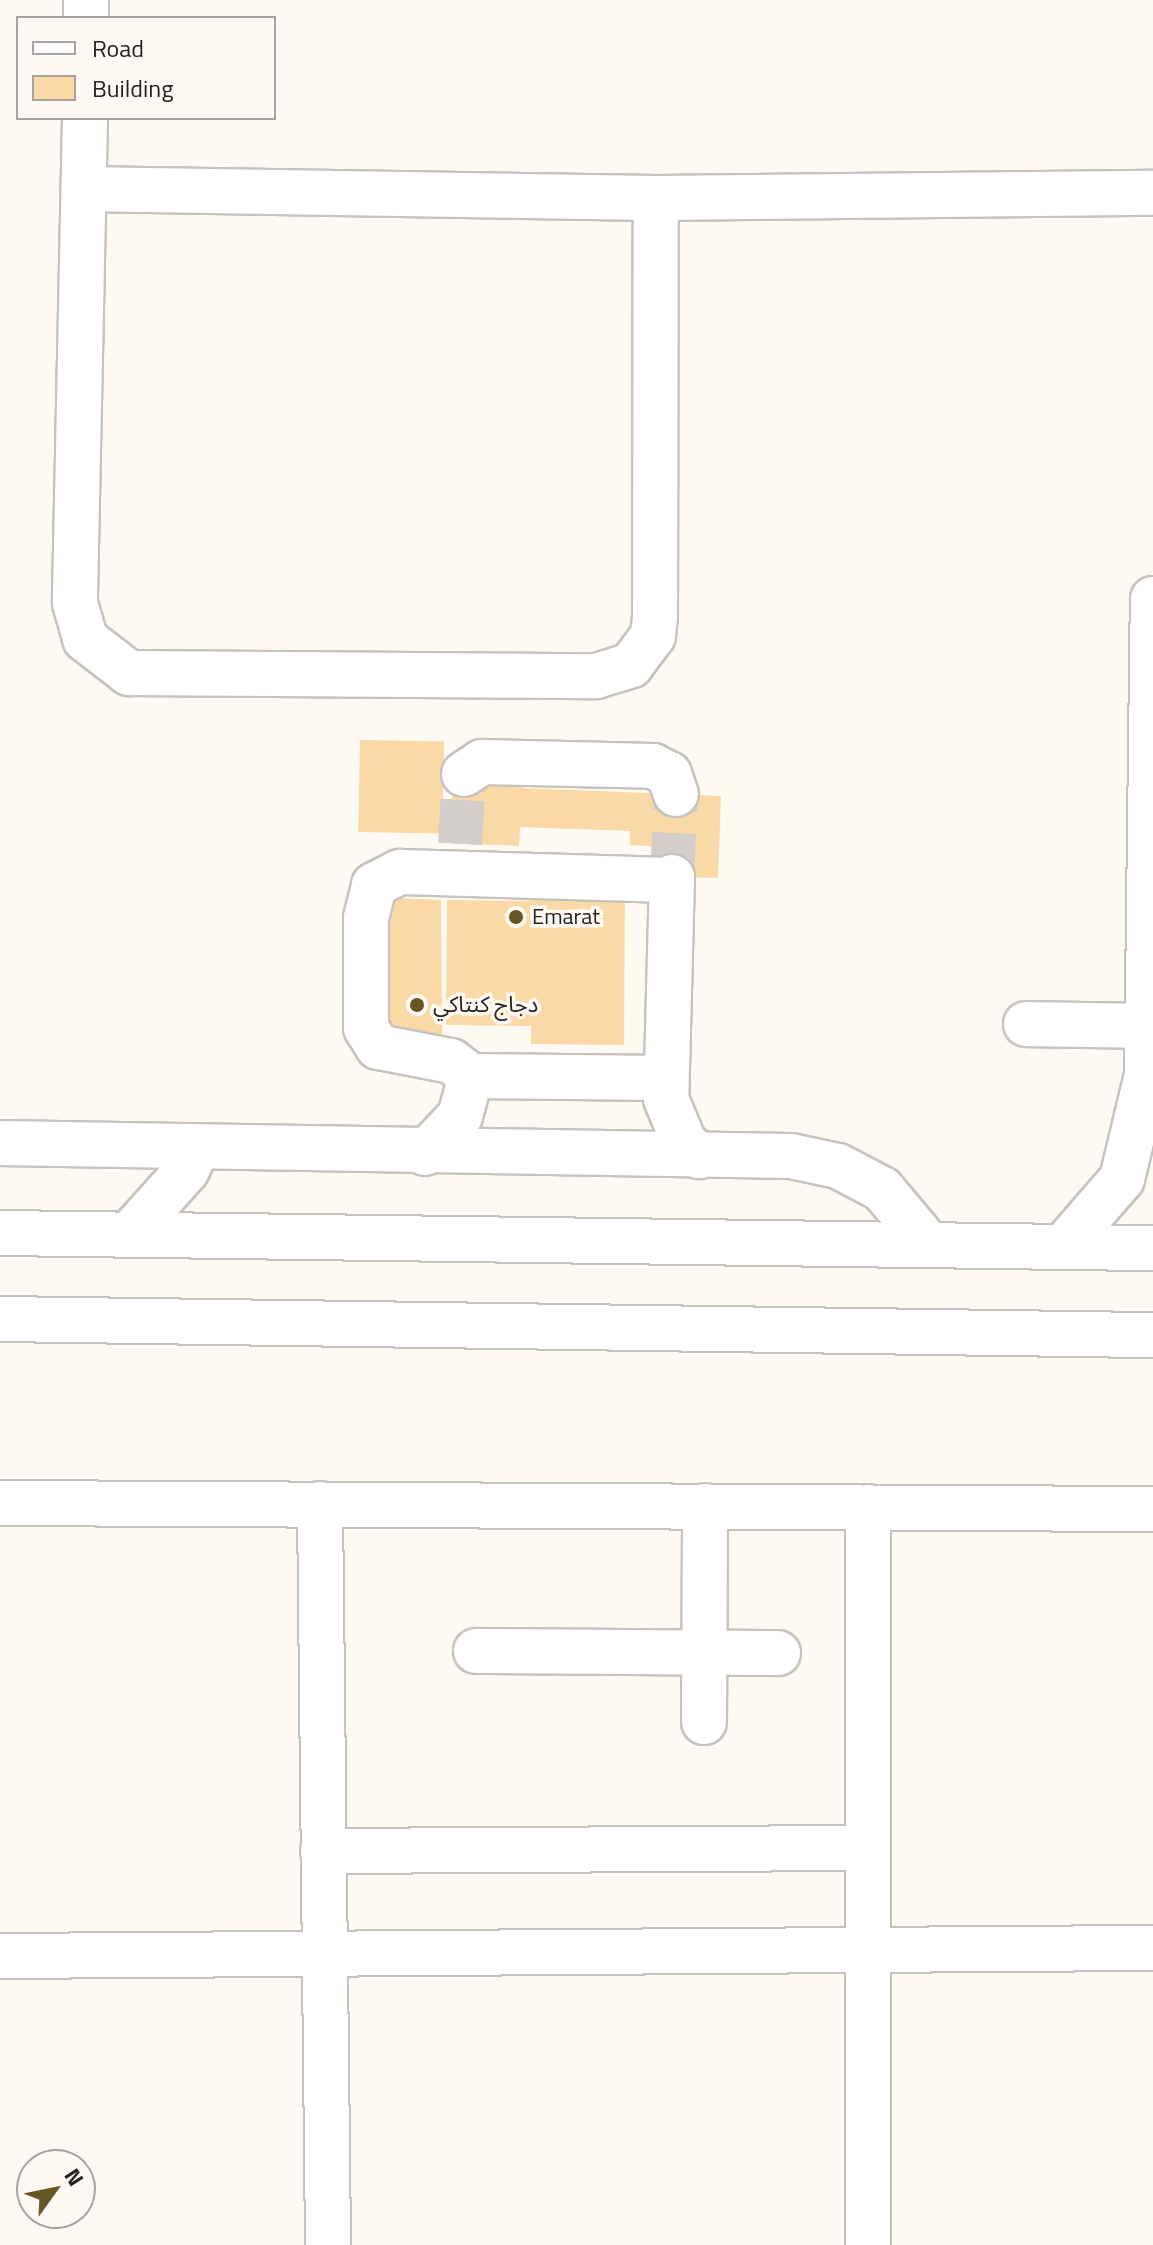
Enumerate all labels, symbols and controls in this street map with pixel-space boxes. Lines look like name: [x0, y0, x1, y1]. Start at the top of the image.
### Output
legend: [16, 16, 276, 120]
text: Road: [92, 30, 144, 66]
text: Building: [92, 70, 174, 106]
place label: Emarat: [532, 904, 600, 930]
marker: Emarat: [507, 908, 525, 926]
place label: دجاج كنتاكي: [433, 992, 538, 1018]
marker: دجاج كنتاكي: [408, 996, 426, 1014]
north arrow: [16, 2149, 96, 2229]
text: N: [56, 2161, 93, 2193]

